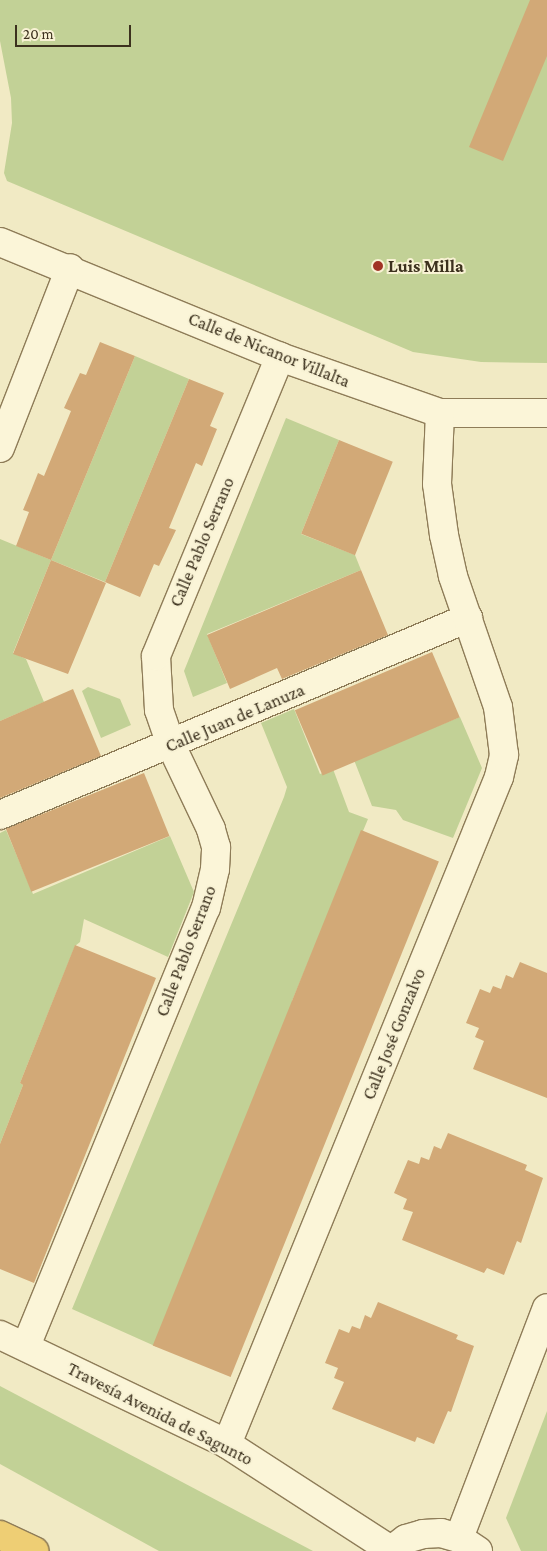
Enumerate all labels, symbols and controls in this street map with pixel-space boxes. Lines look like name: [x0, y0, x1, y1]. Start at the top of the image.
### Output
scale bar: [18, 15, 134, 47]
text: 20 m: [23, 26, 54, 42]
place label: Luis Milla: [388, 255, 464, 277]
marker: Luis Milla: [372, 260, 384, 272]
street label: Calle de Nicanor Villalta: [185, 308, 353, 392]
street label: Calle Pablo Serrano: [165, 474, 239, 610]
street label: Calle Juan de Lanuza: [162, 679, 308, 757]
street label: Calle Pablo Serrano: [151, 882, 221, 1020]
street label: Calle José Gonzalvo: [358, 965, 430, 1103]
street label: Travesía Avenida de Sagunto: [64, 1358, 256, 1470]

